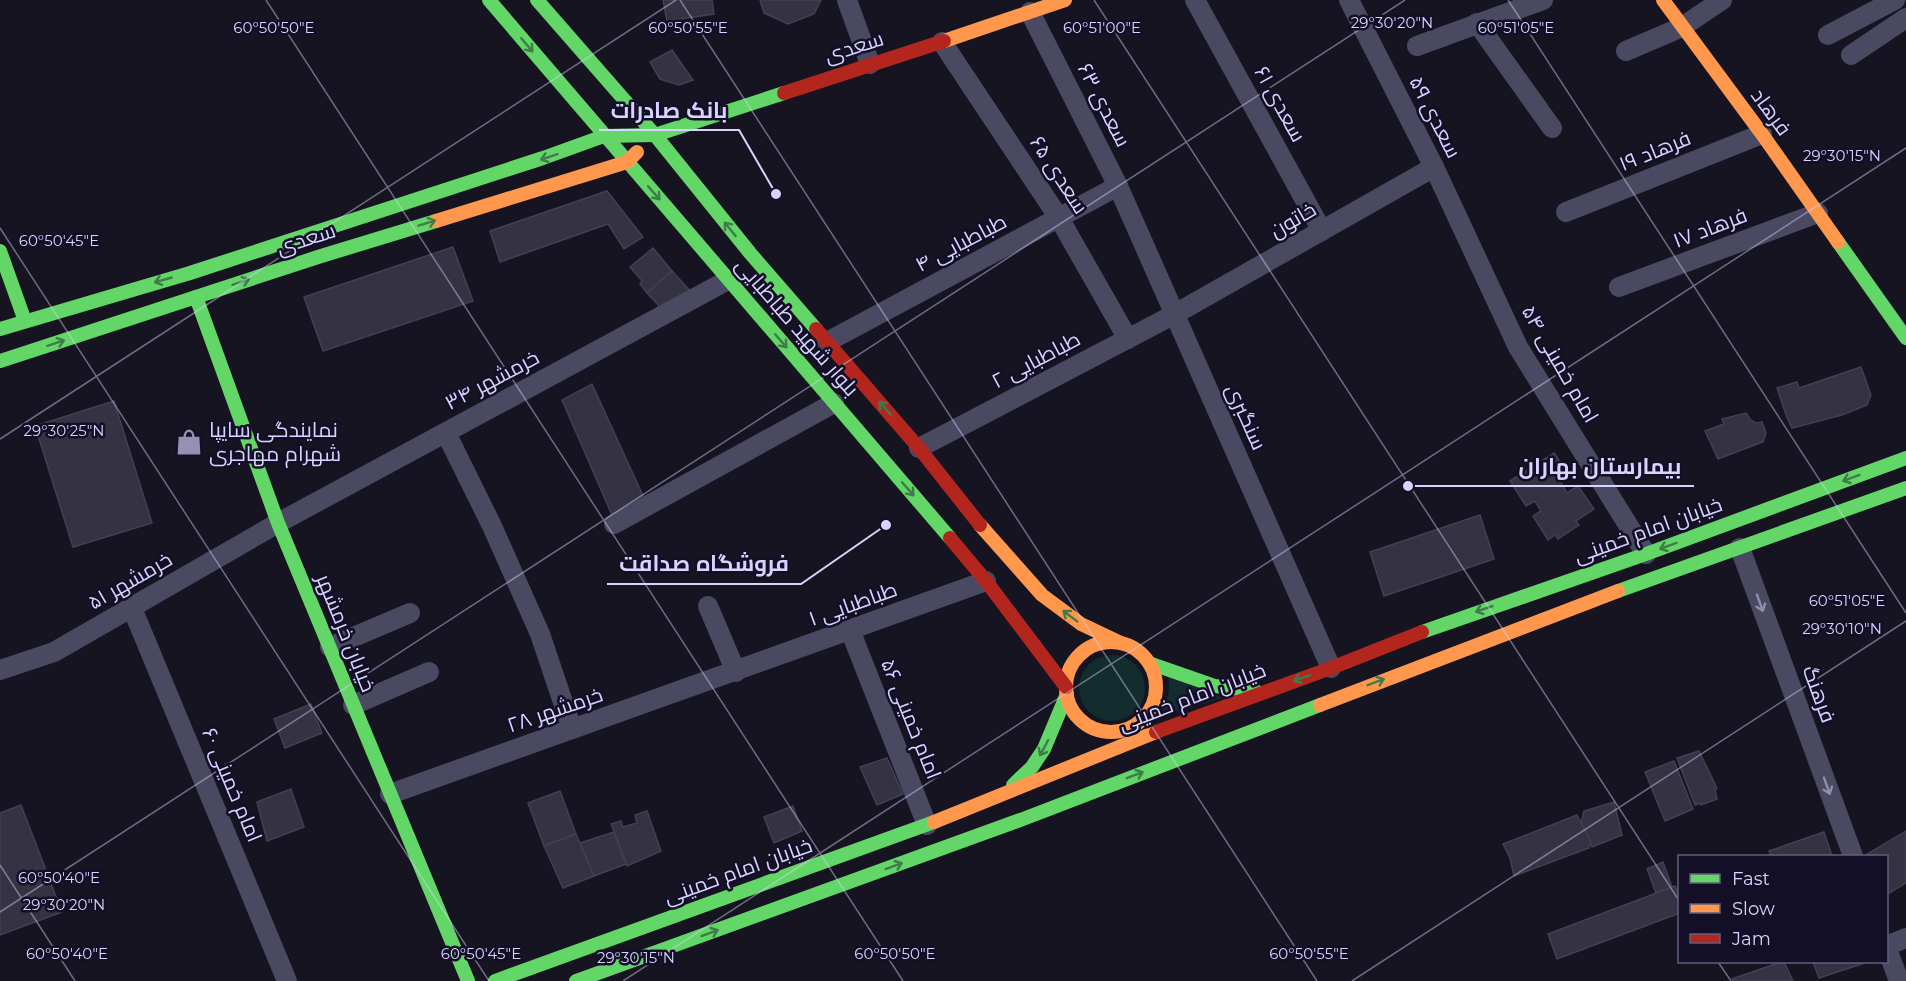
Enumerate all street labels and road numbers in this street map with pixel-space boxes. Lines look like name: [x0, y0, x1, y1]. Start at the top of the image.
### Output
street label: سعدی: [821, 25, 887, 69]
street label: سعدی ۶۳: [1072, 59, 1136, 151]
street label: سعدی ۶۱: [1249, 61, 1311, 147]
street label: سعدی ۵۹: [1403, 72, 1467, 162]
street label: فرهاد: [1746, 83, 1797, 140]
street label: فرهاد ۱۹: [1615, 125, 1694, 176]
street label: سعدی ۶۵: [1024, 131, 1094, 219]
street label: خاتون: [1265, 196, 1321, 244]
street label: فرهاد ۱۷: [1669, 202, 1750, 253]
street label: طباطبایی ۴: [911, 208, 1011, 278]
street label: سعدی: [273, 217, 339, 261]
street label: بلوار شهید طباطبایی: [730, 252, 864, 402]
street label: امام خمینی ۵۴: [1515, 300, 1604, 428]
street label: طباطبایی ۲: [987, 326, 1085, 394]
street label: خرمشهر ۳۴: [440, 344, 544, 416]
street label: سنگبری: [1220, 380, 1272, 454]
street label: خیابان امام خمینی: [1570, 491, 1726, 570]
street label: خرمشهر ۵۱: [83, 546, 177, 616]
street label: خیابان خرمشهر: [310, 569, 381, 696]
street label: طباطبایی ۱: [805, 576, 901, 632]
street label: امام خمینی ۵۶: [874, 655, 947, 783]
street label: خیابان امام خمینی: [1115, 657, 1270, 738]
street label: فرهنگ: [1798, 662, 1841, 726]
street label: خرمشهر ۲۸: [504, 682, 606, 738]
street label: امام خمینی ۶۰: [195, 724, 268, 846]
street label: خیابان امام خمینی: [660, 832, 816, 911]

